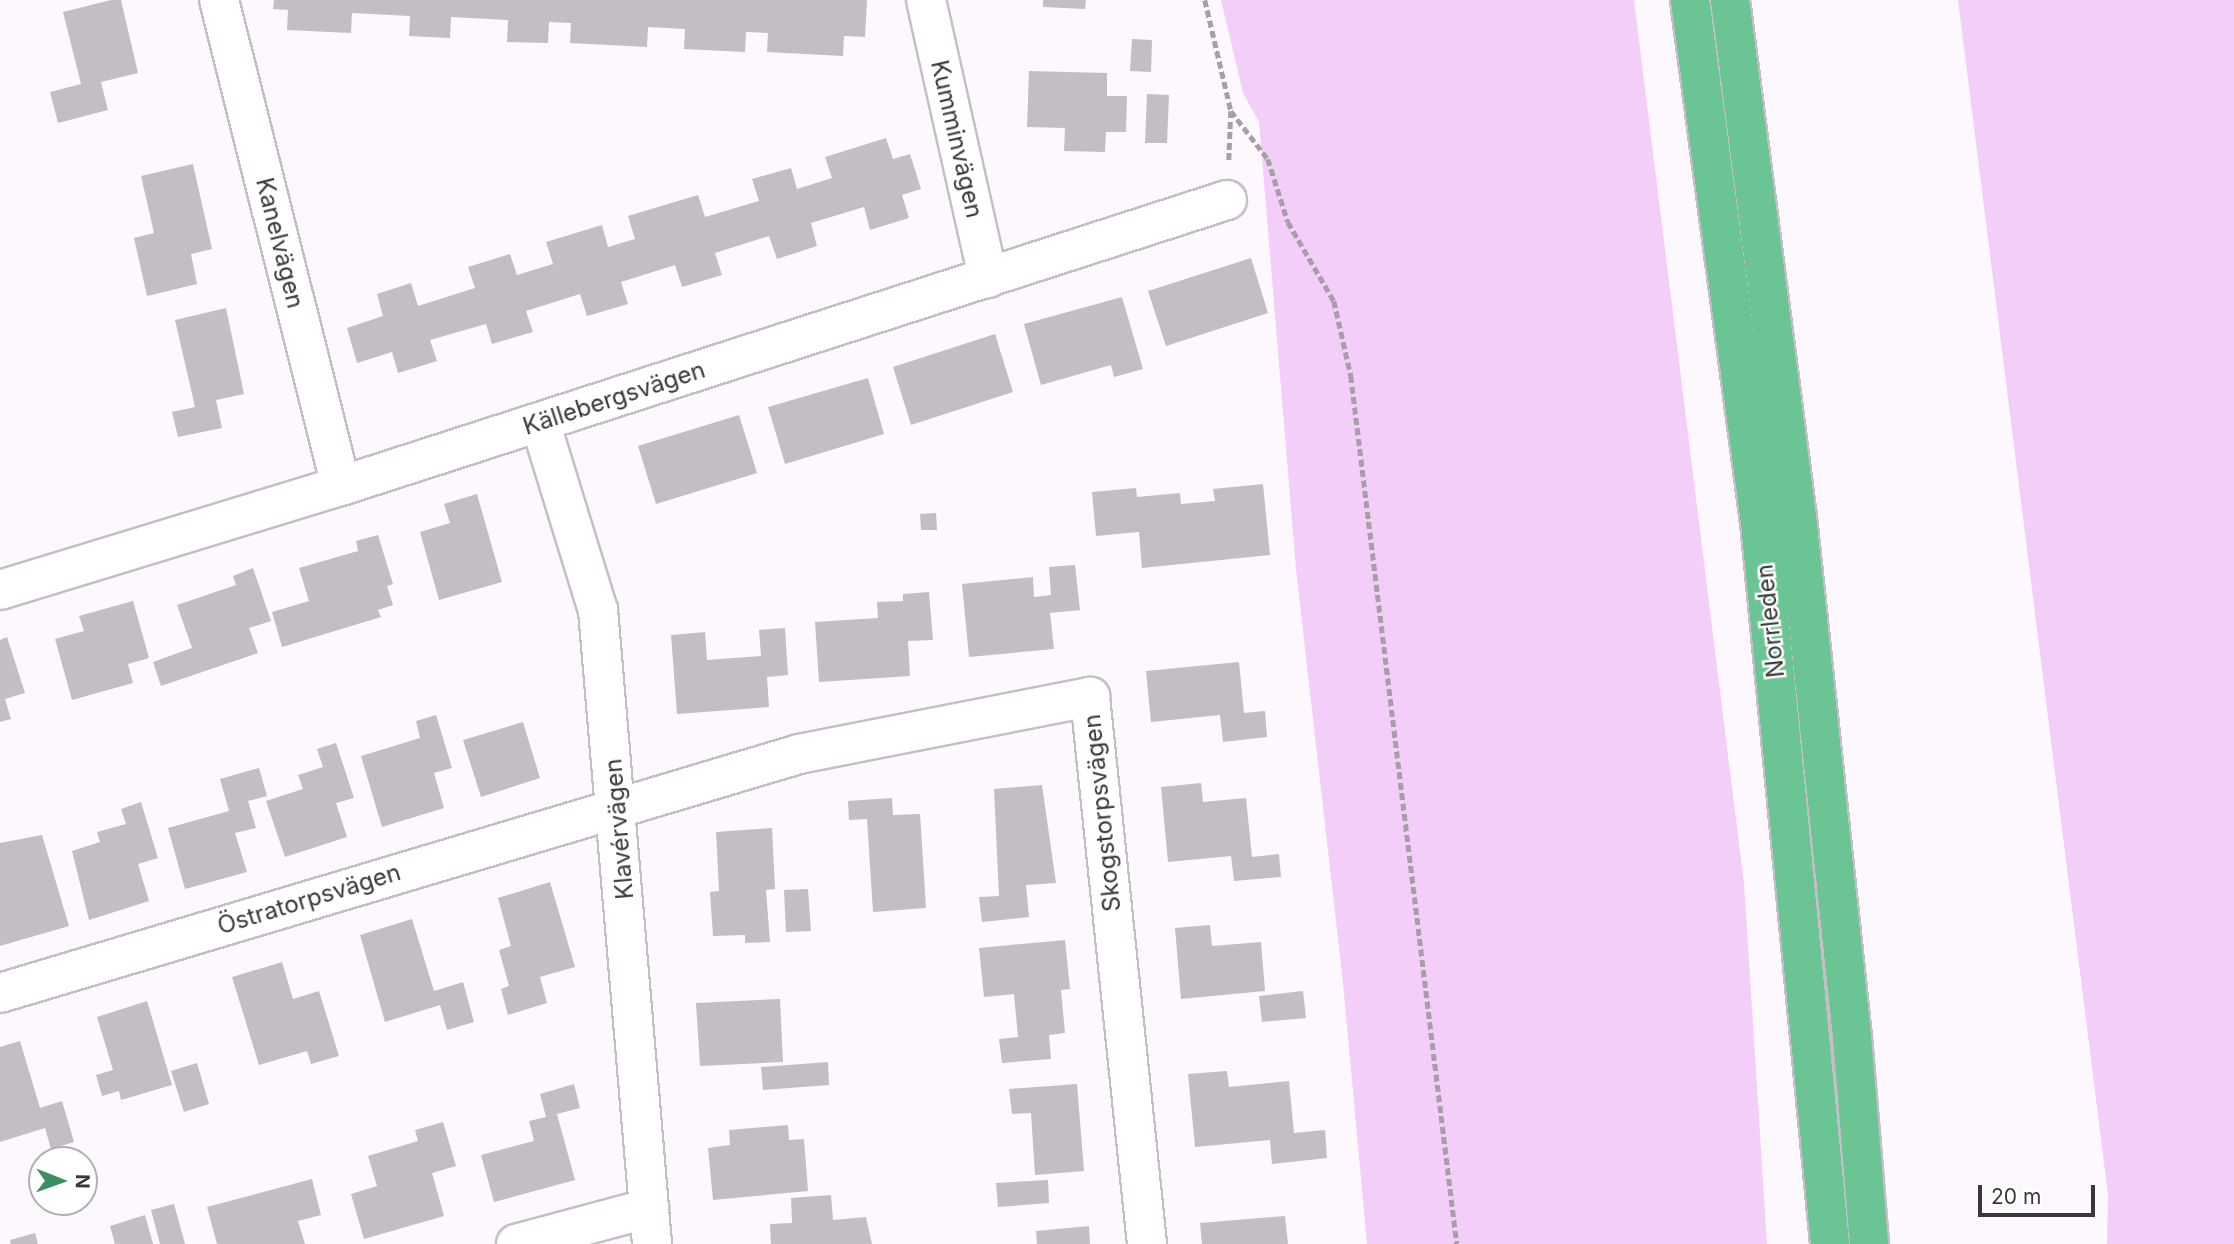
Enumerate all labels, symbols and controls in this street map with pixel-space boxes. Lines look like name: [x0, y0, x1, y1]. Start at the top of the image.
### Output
street label: Kumminvägen: [925, 57, 989, 221]
street label: Kanelvägen: [250, 175, 310, 311]
street label: Källebergsvägen: [519, 355, 709, 441]
street label: Norrleden: [1750, 563, 1790, 679]
street label: Skogstorpsvägen: [1077, 713, 1127, 913]
street label: Klavérvägen: [599, 757, 639, 901]
street label: Östratorpsvägen: [214, 857, 404, 941]
north arrow: [28, 1146, 98, 1216]
scale bar: [1982, 1170, 2099, 1214]
text: N: [71, 1174, 94, 1189]
text: 20 m: [1991, 1184, 2041, 1209]

